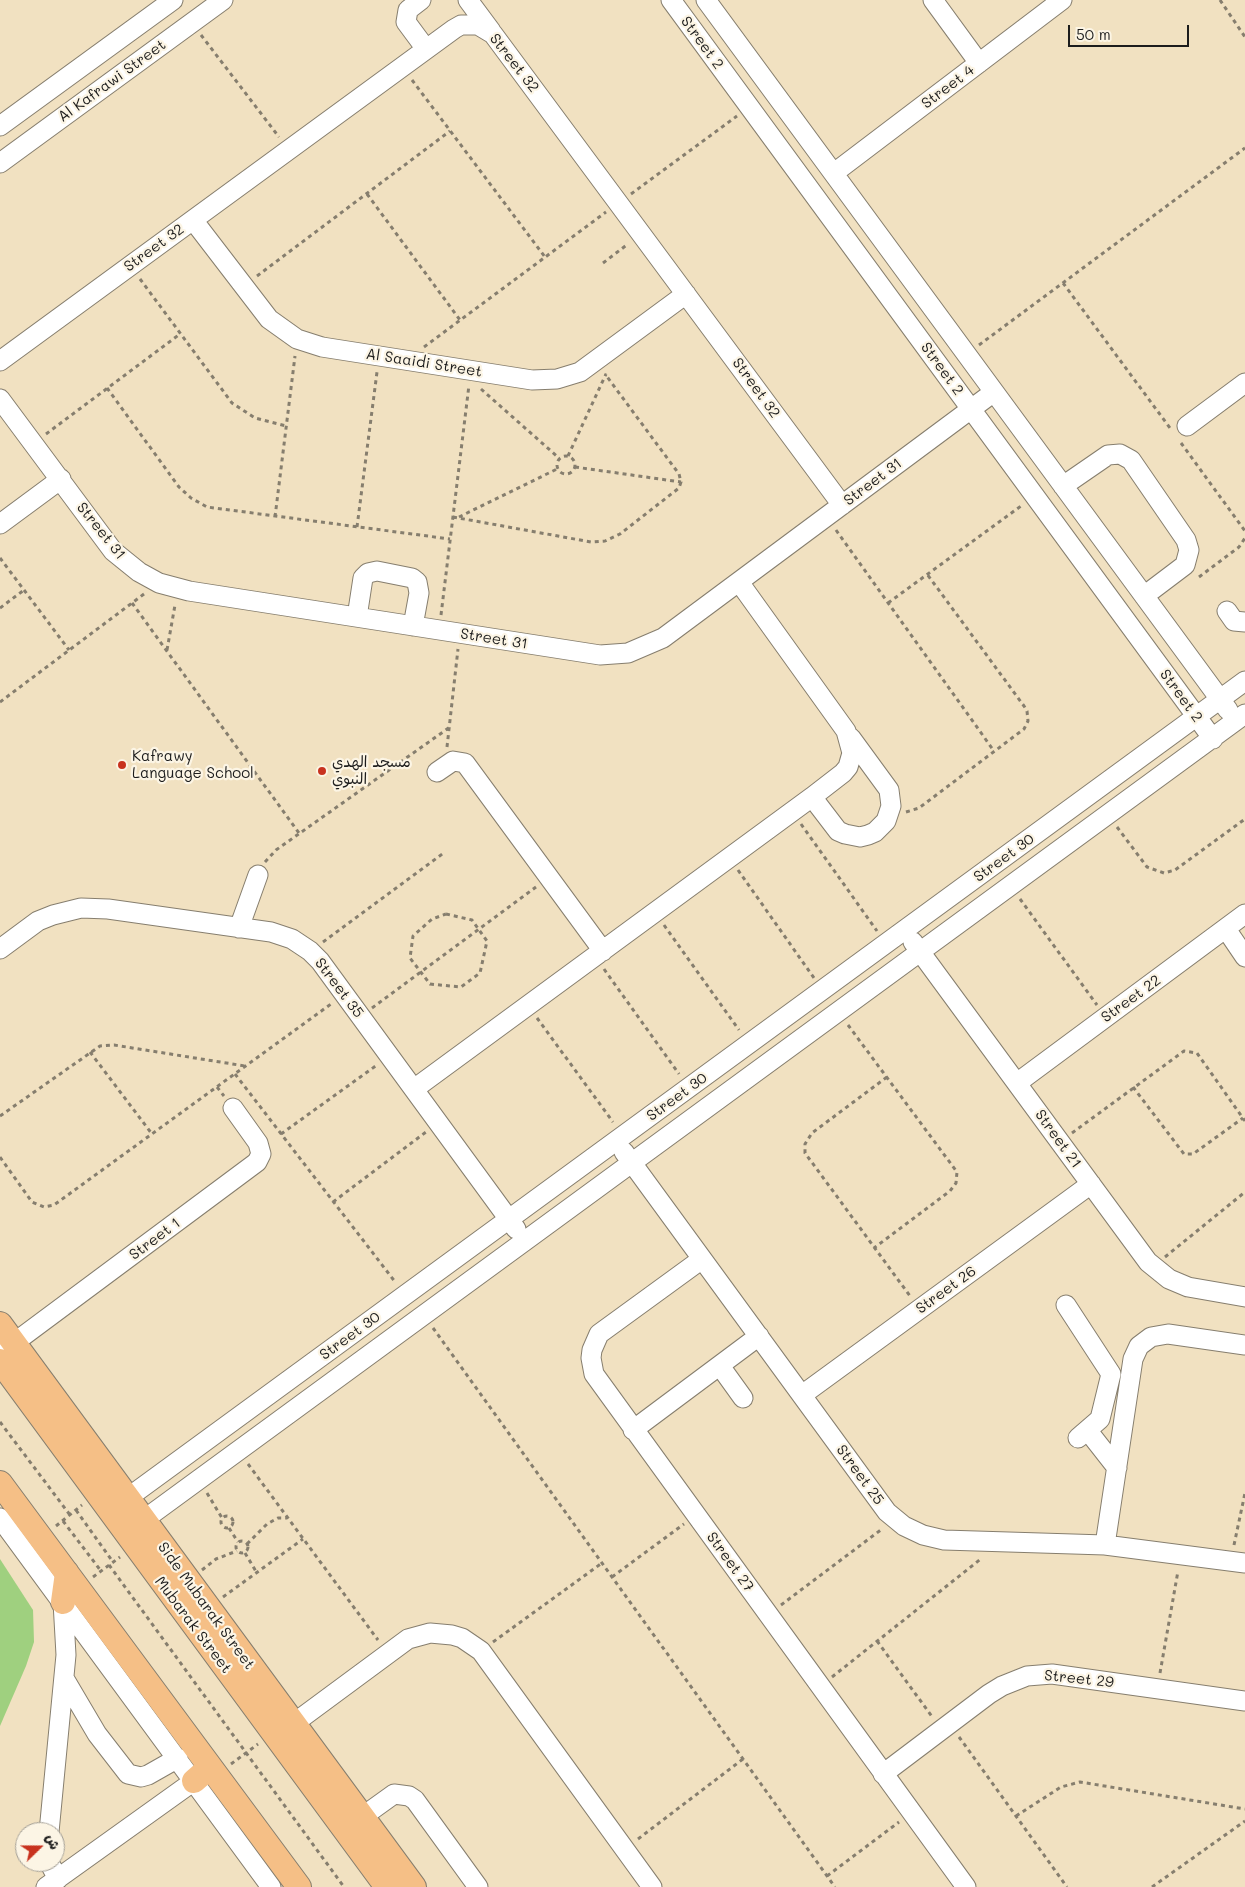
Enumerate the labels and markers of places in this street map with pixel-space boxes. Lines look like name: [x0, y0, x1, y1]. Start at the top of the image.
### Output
place label: Kafrawy Language School: [132, 747, 254, 782]
place label: مسجد الهدي النبوي: [332, 753, 411, 788]
marker: Kafrawy Language School: [116, 759, 128, 771]
marker: مسجد الهدي النبوي: [316, 765, 328, 777]

